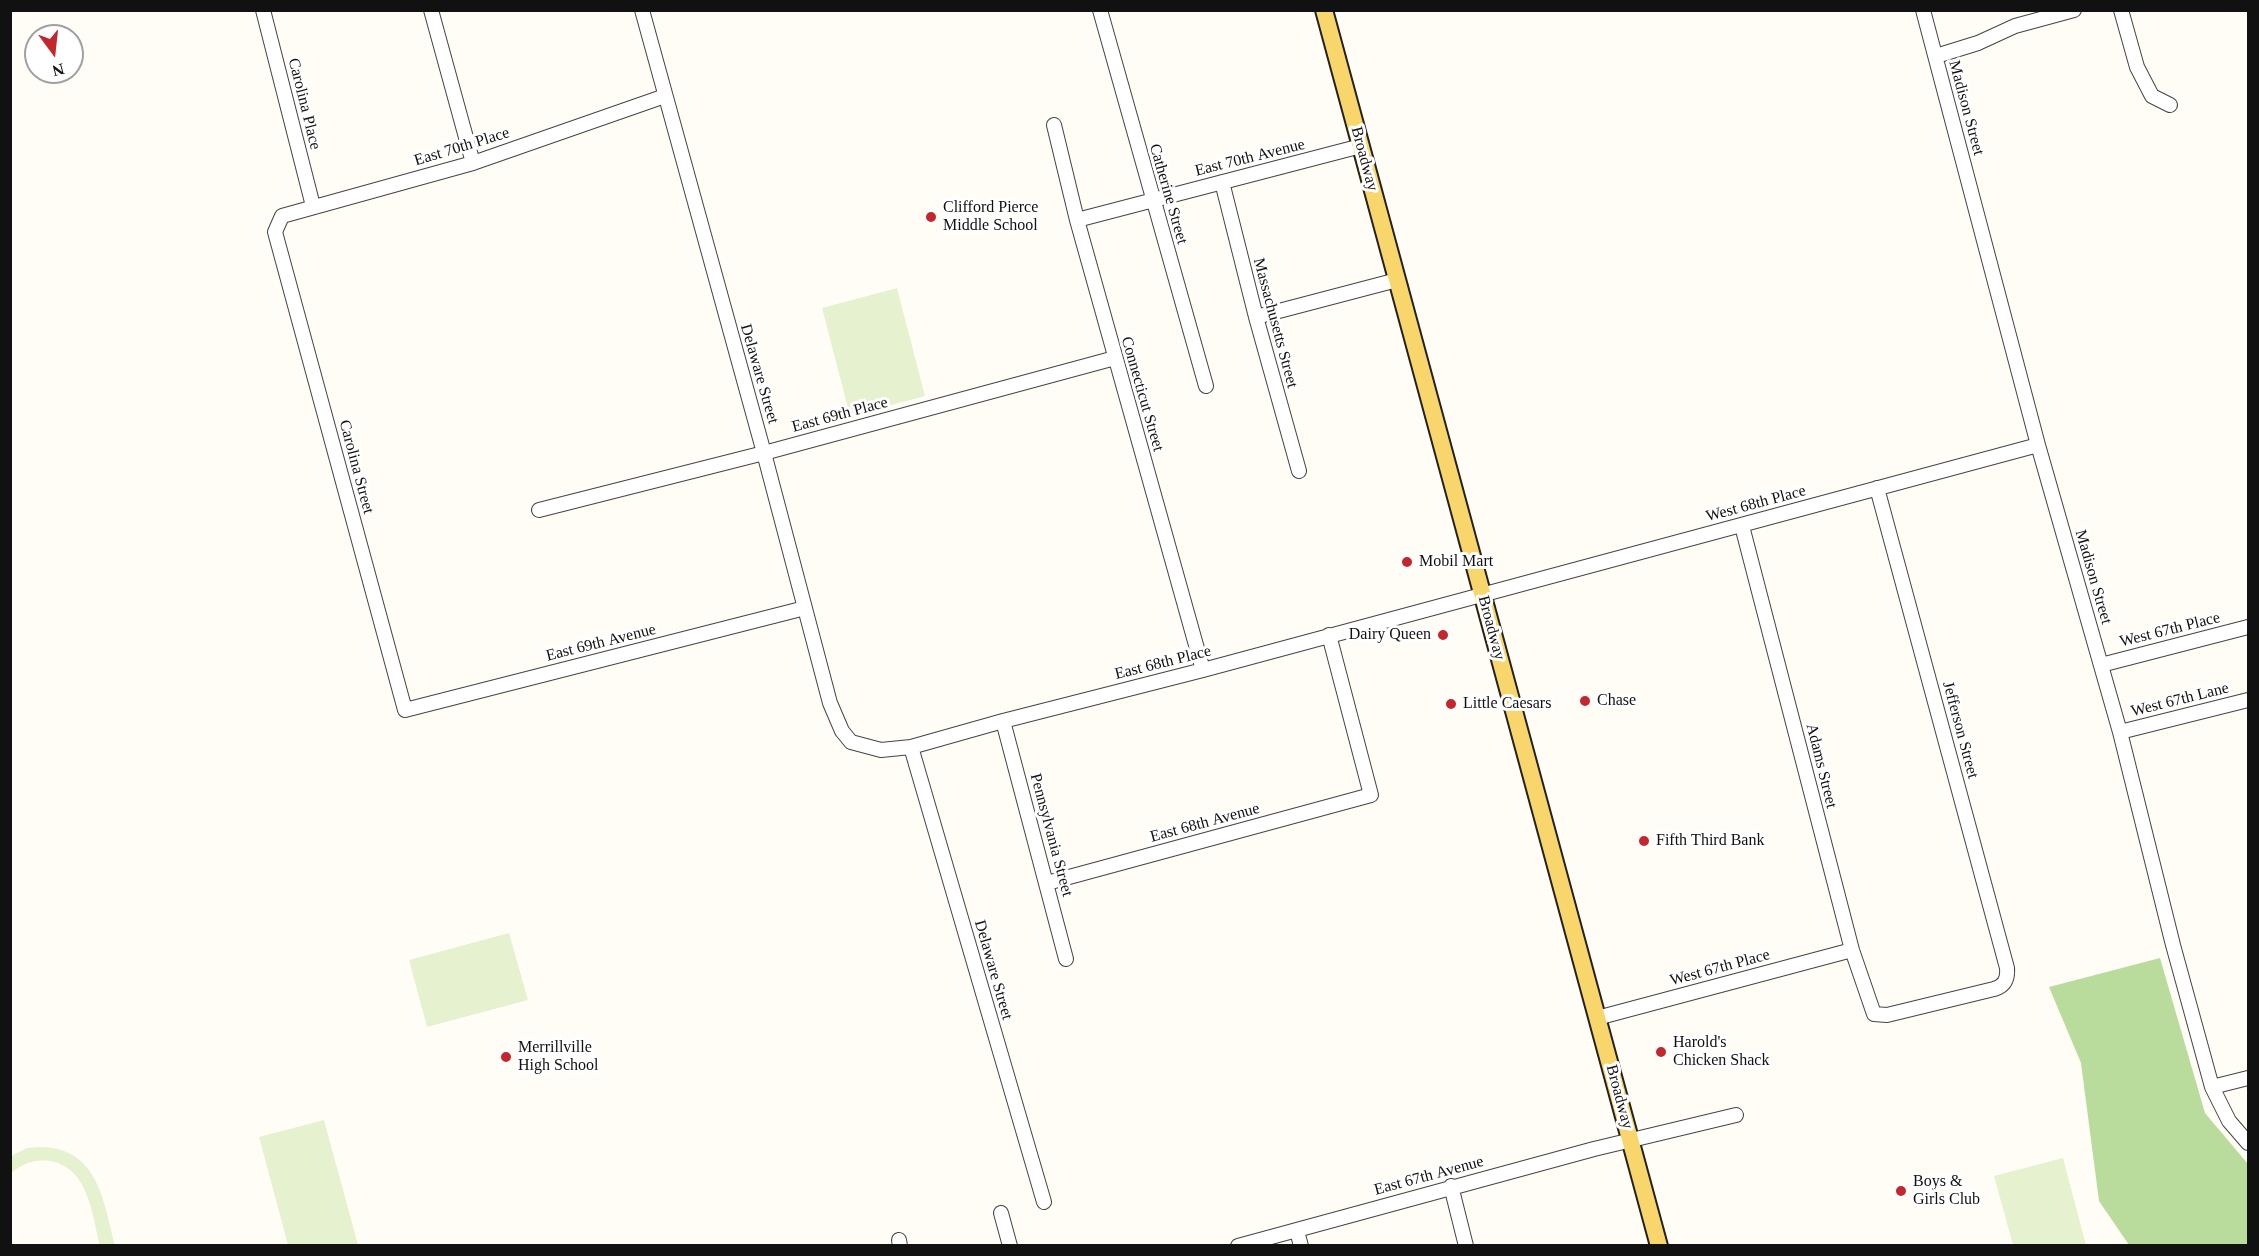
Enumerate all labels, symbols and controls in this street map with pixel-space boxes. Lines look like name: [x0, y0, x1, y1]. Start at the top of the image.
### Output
north arrow: [24, 24, 84, 84]
street label: Carolina Place: [283, 56, 325, 152]
street label: Madison Street: [1944, 59, 1988, 157]
text: N: [50, 60, 66, 80]
street label: East 70th Place: [412, 123, 512, 171]
street label: Broadway: [1346, 125, 1382, 193]
street label: East 70th Avenue: [1193, 135, 1307, 181]
street label: Catherine Street: [1145, 142, 1191, 246]
place label: Clifford Pierce Middle School: [943, 198, 1038, 236]
marker: Clifford Pierce Middle School: [924, 210, 938, 224]
street label: Massachusetts Street: [1248, 256, 1302, 390]
street label: Delaware Street: [736, 322, 782, 426]
street label: Connecticut Street: [1116, 334, 1168, 454]
street label: East 69th Place: [790, 393, 890, 437]
street label: Carolina Street: [334, 418, 378, 516]
street label: West 68th Place: [1704, 481, 1808, 527]
street label: Madison Street: [2070, 528, 2116, 626]
place label: Mobil Mart: [1419, 552, 1493, 572]
marker: Mobil Mart: [1400, 555, 1414, 569]
street label: Broadway: [1473, 594, 1509, 662]
street label: West 67th Place: [2118, 608, 2222, 652]
street label: East 69th Avenue: [544, 620, 658, 666]
place label: Dairy Queen: [1349, 625, 1431, 645]
marker: Dairy Queen: [1436, 628, 1450, 642]
street label: East 68th Place: [1113, 642, 1213, 684]
street label: Jefferson Street: [1938, 679, 1982, 781]
street label: West 67th Lane: [2129, 679, 2231, 721]
place label: Chase: [1597, 691, 1636, 711]
place label: Little Caesars: [1463, 694, 1551, 714]
marker: Chase: [1578, 694, 1592, 708]
marker: Little Caesars: [1444, 697, 1458, 711]
street label: Adams Street: [1801, 722, 1841, 810]
street label: Pennsylvania Street: [1025, 771, 1077, 899]
street label: East 68th Avenue: [1148, 799, 1262, 847]
place label: Fifth Third Bank: [1656, 831, 1764, 851]
marker: Fifth Third Bank: [1637, 834, 1651, 848]
street label: Delaware Street: [970, 918, 1016, 1022]
street label: West 67th Place: [1668, 945, 1772, 991]
place label: Harold's Chicken Shack: [1673, 1033, 1769, 1071]
place label: Merrillville High School: [518, 1038, 598, 1076]
marker: Harold's Chicken Shack: [1654, 1045, 1668, 1059]
marker: Merrillville High School: [499, 1050, 513, 1064]
street label: Broadway: [1601, 1063, 1637, 1131]
street label: East 67th Avenue: [1372, 1152, 1486, 1200]
place label: Boys & Girls Club: [1913, 1172, 1980, 1210]
marker: Boys & Girls Club: [1894, 1184, 1908, 1198]

